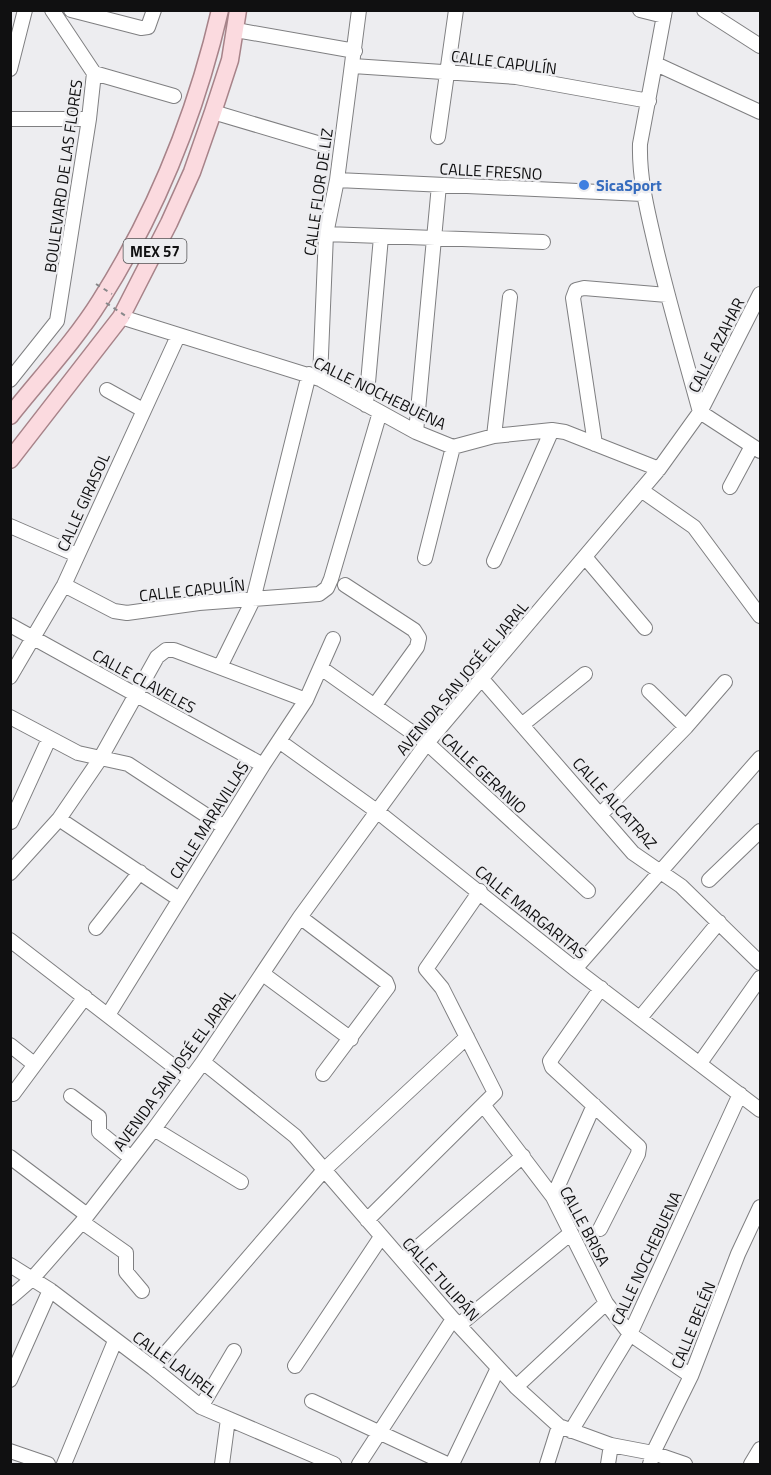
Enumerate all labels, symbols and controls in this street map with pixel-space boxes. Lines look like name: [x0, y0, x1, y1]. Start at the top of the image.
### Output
street label: CALLE CAPULÍN: [450, 44, 558, 80]
street label: BOULEVARD DE LAS FLORES: [38, 78, 88, 274]
street label: CALLE FLOR DE LIZ: [297, 127, 339, 257]
street label: CALLE FRESNO: [439, 156, 543, 186]
place label: SicaSport: [596, 173, 662, 197]
marker: SicaSport: [577, 178, 591, 192]
road number: MEX 57: [124, 239, 186, 263]
street label: CALLE AZAHAR: [682, 293, 750, 397]
street label: CALLE NOCHEBUENA: [310, 350, 451, 436]
street label: CALLE GIRASOL: [51, 448, 116, 555]
street label: CALLE CAPULÍN: [138, 573, 246, 607]
street label: AVENIDA SAN JOSÉ EL JARAL: [390, 595, 534, 760]
street label: CALLE CLAVELES: [88, 643, 200, 719]
street label: CALLE GERANIO: [436, 727, 532, 819]
street label: CALLE ALCATRAZ: [567, 752, 663, 854]
street label: CALLE MARAVILLAS: [163, 757, 255, 883]
street label: CALLE MARGARITAS: [470, 859, 592, 965]
street label: AVENIDA SAN JOSÉ EL JARAL: [107, 984, 241, 1156]
street label: CALLE BRISA: [554, 1182, 616, 1271]
street label: CALLE NOCHEBUENA: [604, 1187, 688, 1329]
street label: CALLE TULIPÁN: [397, 1232, 485, 1326]
street label: CALLE BELÉN: [665, 1278, 721, 1372]
street label: CALLE LAUREL: [128, 1325, 223, 1403]

